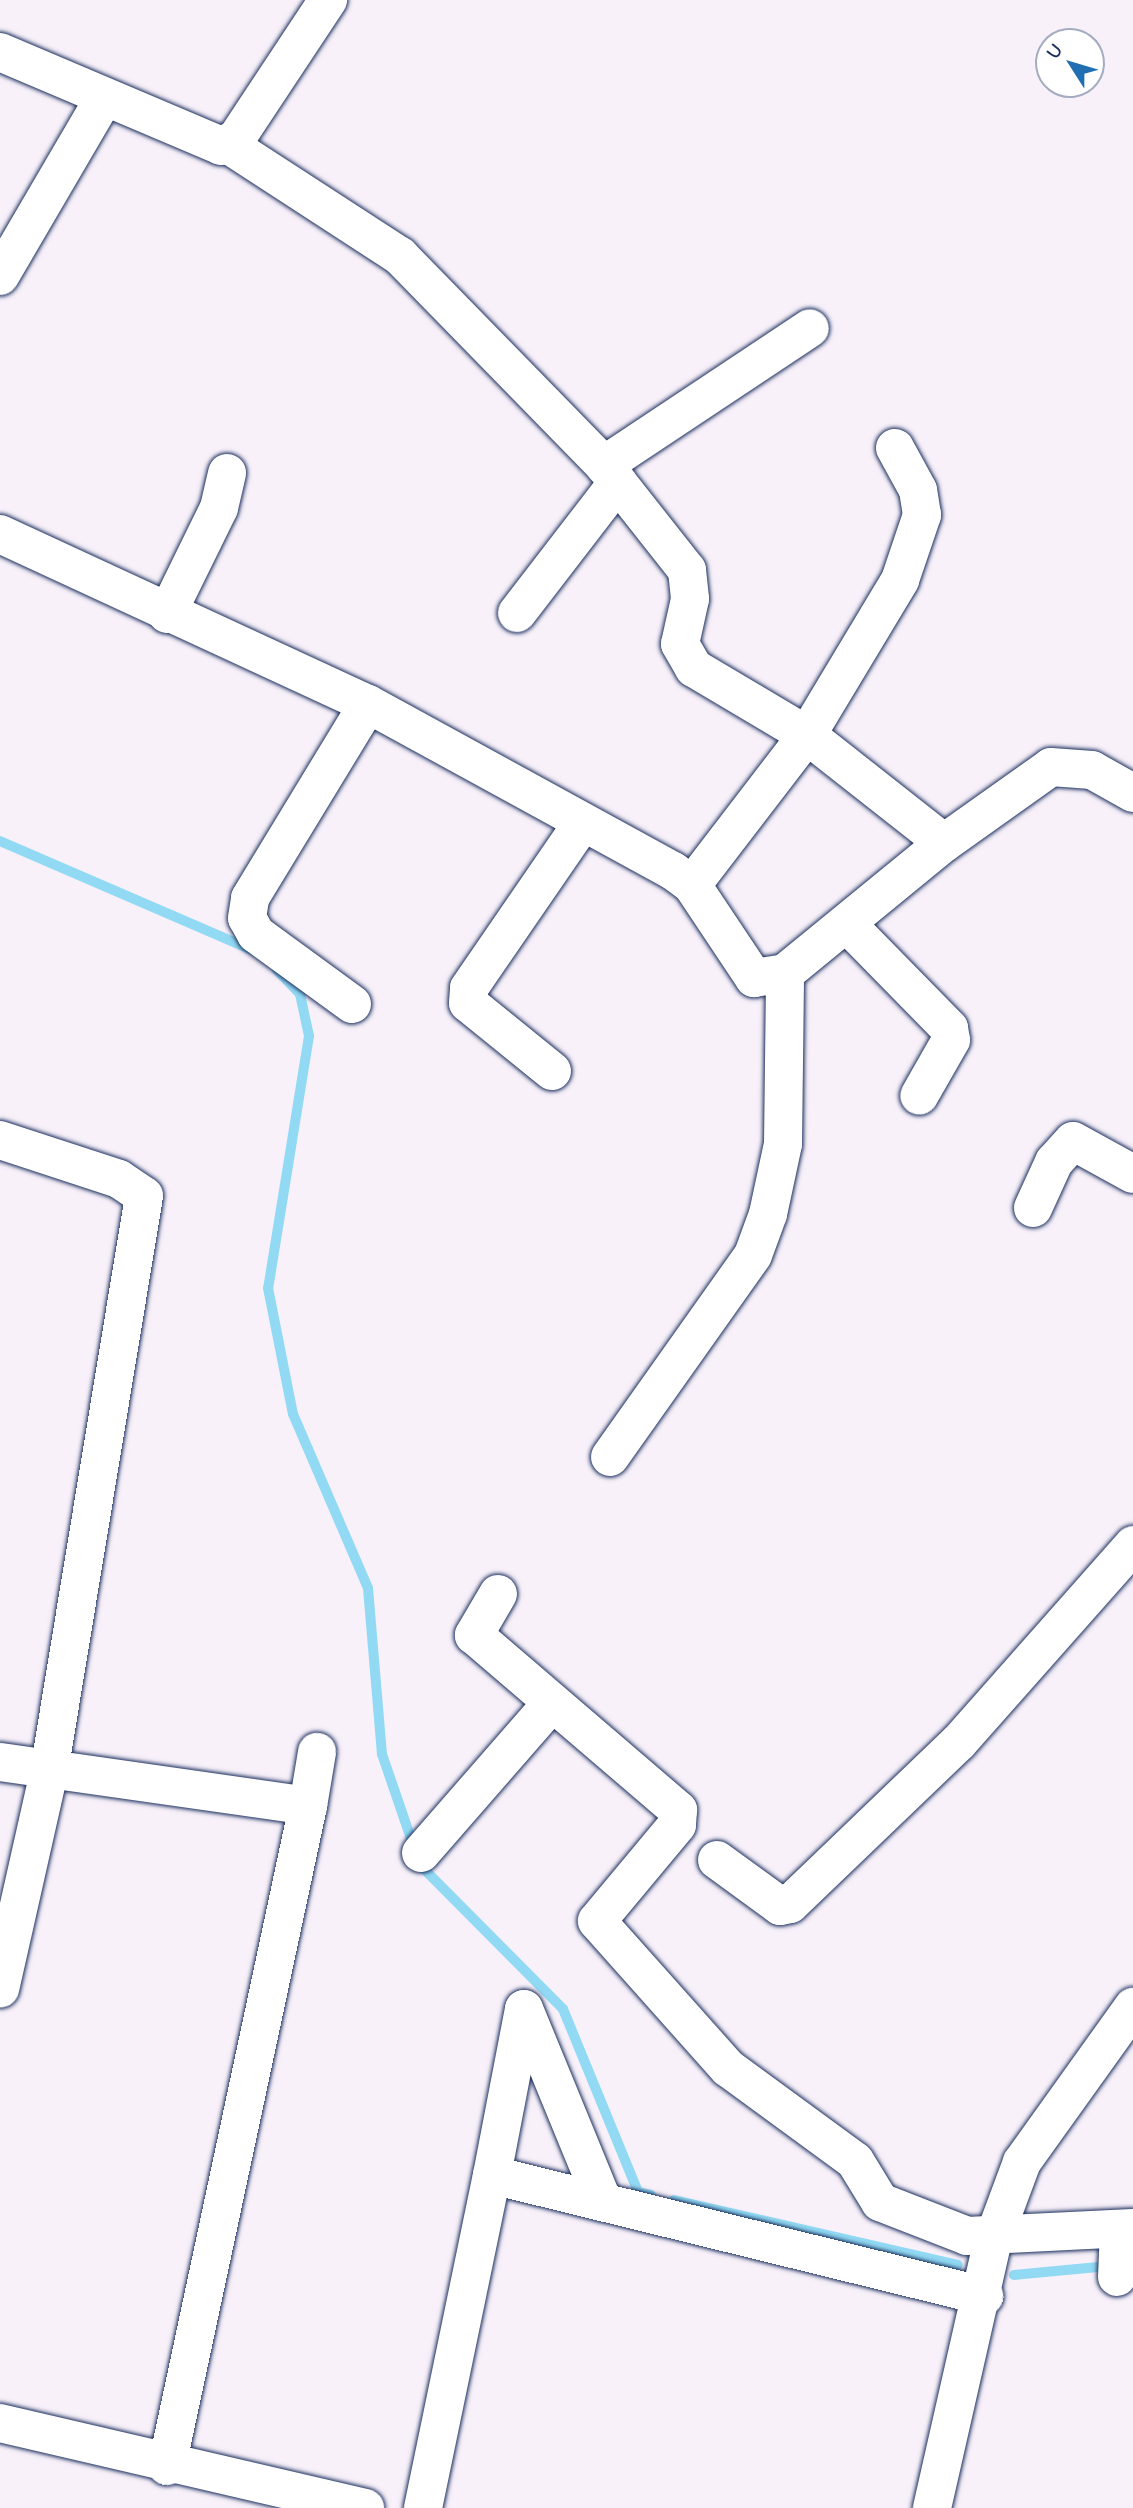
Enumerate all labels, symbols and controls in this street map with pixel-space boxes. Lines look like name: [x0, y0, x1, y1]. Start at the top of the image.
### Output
north arrow: [1035, 28, 1105, 98]
text: U: [1042, 40, 1067, 63]

